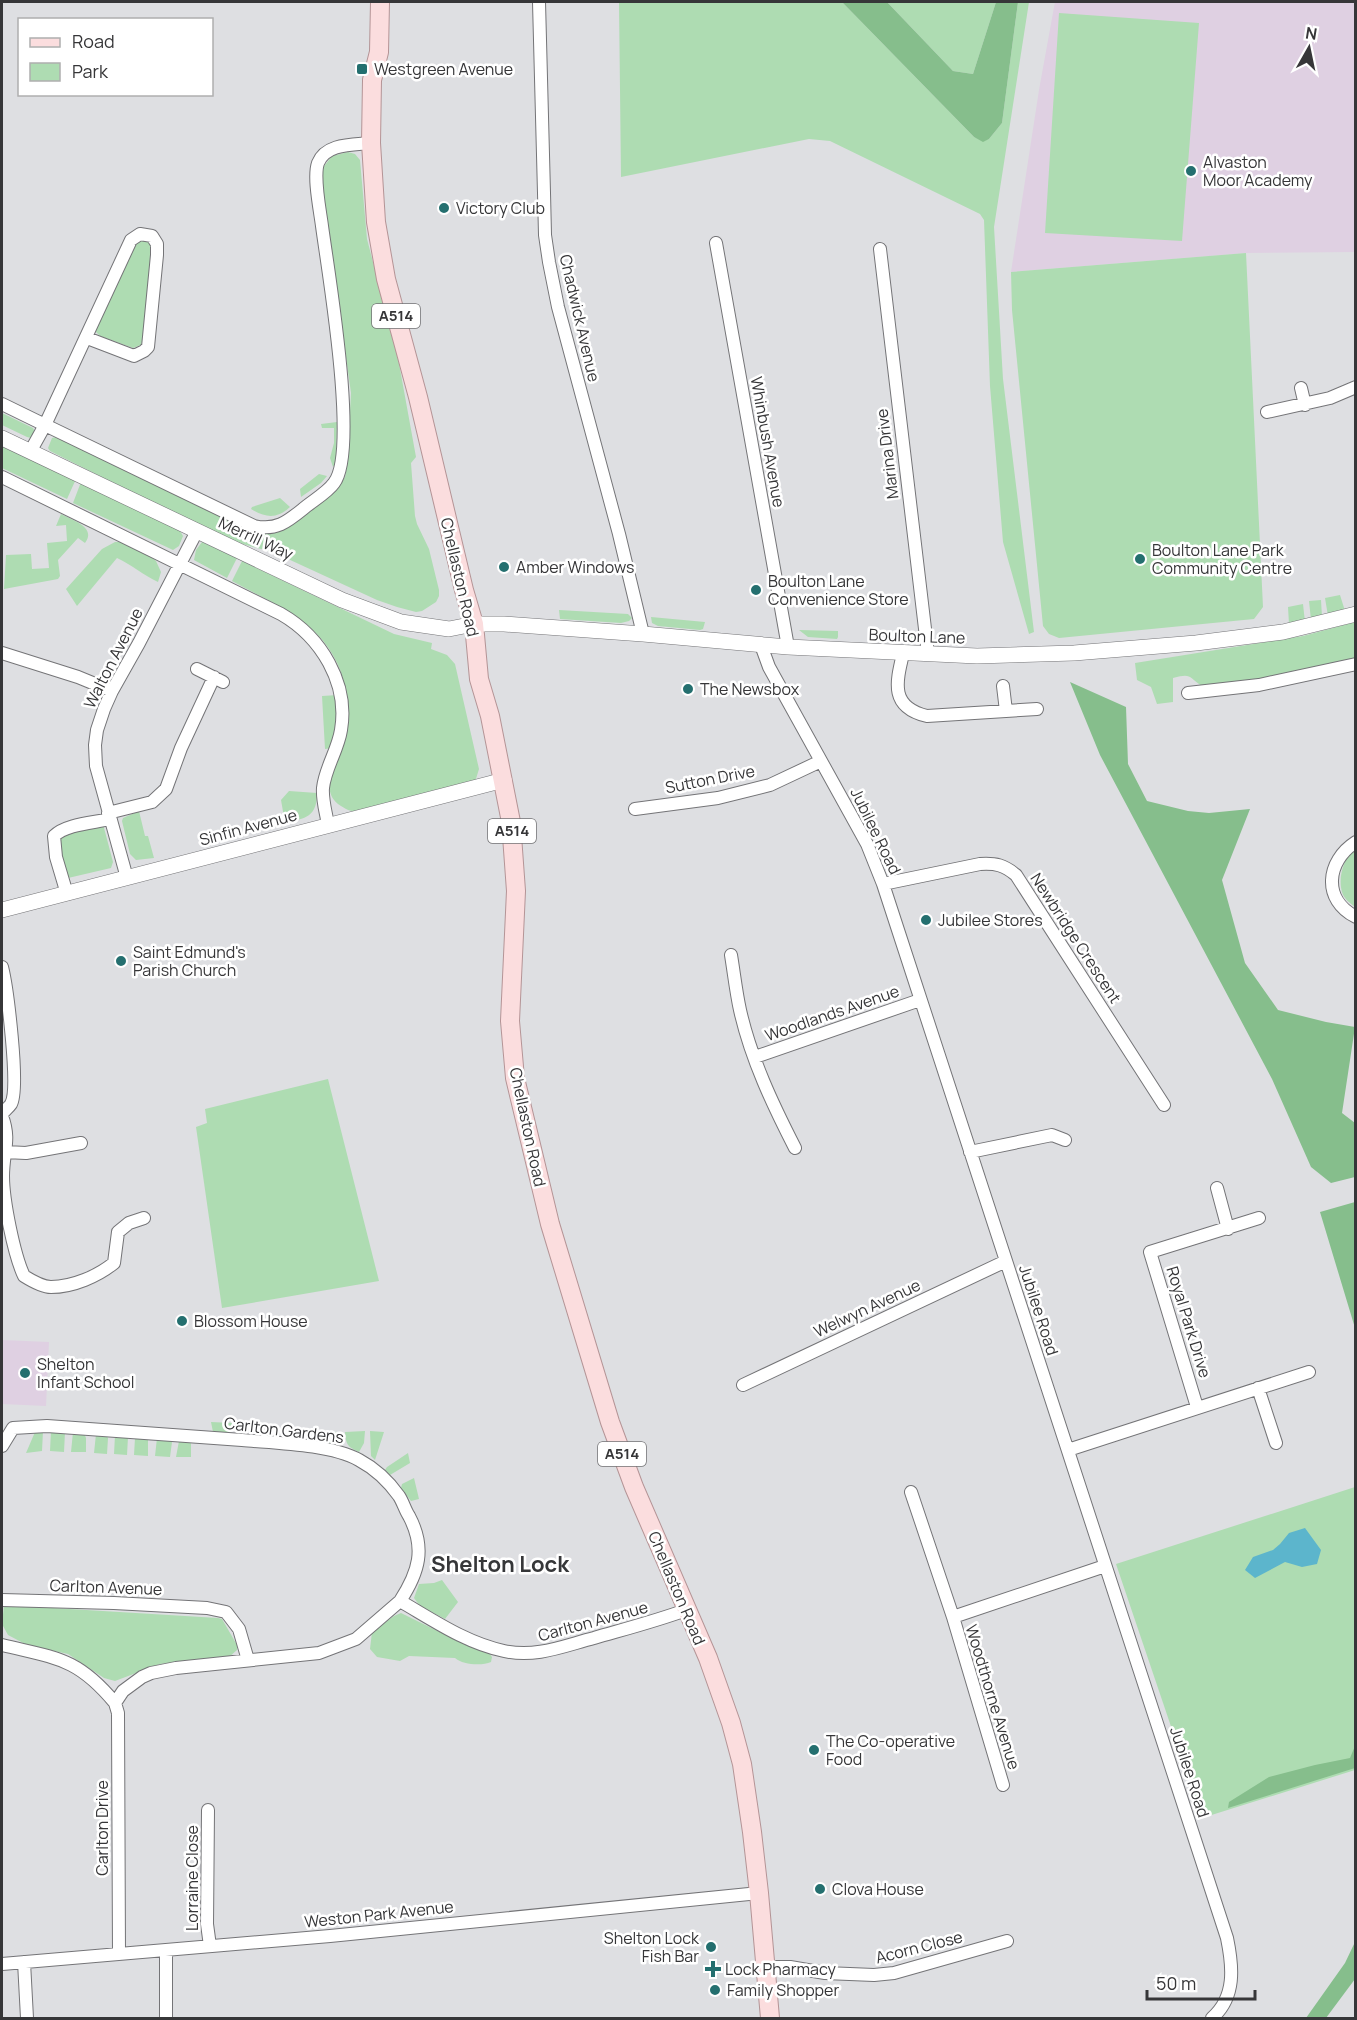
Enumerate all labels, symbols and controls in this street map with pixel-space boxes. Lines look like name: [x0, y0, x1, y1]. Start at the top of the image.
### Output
legend: [18, 18, 213, 96]
north arrow: [1279, 18, 1339, 78]
text: N: [1304, 21, 1319, 45]
text: Road: [72, 29, 115, 53]
place label: Westgreen Avenue: [374, 58, 513, 80]
text: Park: [72, 59, 109, 83]
marker: Westgreen Avenue: [355, 62, 369, 76]
place label: Alvaston Moor Academy: [1203, 151, 1313, 191]
marker: Alvaston Moor Academy: [1184, 164, 1198, 178]
place label: Victory Club: [456, 197, 545, 219]
marker: Victory Club: [437, 201, 451, 215]
street label: Chadwick Avenue: [555, 252, 605, 384]
road number: A514: [372, 304, 420, 328]
street label: Whinbush Avenue: [746, 375, 790, 509]
street label: Marina Drive: [871, 408, 903, 500]
street label: Merrill Way: [215, 511, 297, 565]
street label: Chellaston Road: [436, 515, 484, 639]
place label: Boulton Lane Park Community Centre: [1152, 539, 1292, 579]
marker: Boulton Lane Park Community Centre: [1133, 552, 1147, 566]
place label: Amber Windows: [516, 556, 634, 578]
marker: Amber Windows: [497, 560, 511, 574]
place label: Boulton Lane Convenience Store: [768, 570, 909, 610]
marker: Boulton Lane Convenience Store: [749, 583, 763, 597]
street label: Walton Avenue: [78, 604, 148, 712]
street label: Boulton Lane: [868, 623, 966, 649]
place label: The Newsbox: [700, 678, 800, 700]
marker: The Newsbox: [681, 682, 695, 696]
street label: Sutton Drive: [663, 760, 757, 798]
street label: Jubilee Road: [846, 784, 906, 878]
street label: Sinfin Avenue: [197, 803, 299, 851]
road number: A514: [488, 819, 536, 843]
street label: Newbridge Crescent: [1026, 869, 1126, 1007]
place label: Jubilee Stores: [938, 909, 1043, 931]
marker: Jubilee Stores: [919, 913, 933, 927]
place label: Saint Edmund's Parish Church: [133, 941, 246, 981]
marker: Saint Edmund's Parish Church: [114, 954, 128, 968]
street label: Woodlands Avenue: [762, 980, 902, 1046]
street label: Chellaston Road: [505, 1065, 551, 1189]
street label: Jubilee Road: [1014, 1262, 1064, 1358]
street label: Royal Park Drive: [1162, 1263, 1216, 1381]
street label: Welwyn Avenue: [810, 1274, 924, 1342]
place label: Blossom House: [194, 1310, 308, 1332]
marker: Blossom House: [175, 1314, 189, 1328]
place label: Shelton Infant School: [37, 1353, 135, 1393]
marker: Shelton Infant School: [18, 1366, 32, 1380]
street label: Carlton Gardens: [223, 1412, 345, 1448]
road number: A514: [598, 1442, 646, 1466]
street label: Chellaston Road: [643, 1528, 711, 1648]
district label: Shelton Lock: [431, 1549, 570, 1579]
street label: Carlton Avenue: [49, 1574, 163, 1600]
street label: Carlton Avenue: [536, 1596, 650, 1646]
street label: Woodthorne Avenue: [961, 1622, 1025, 1772]
street label: Jubilee Road: [1165, 1724, 1215, 1820]
place label: The Co-operative Food: [826, 1730, 955, 1770]
marker: The Co-operative Food: [807, 1743, 821, 1757]
street label: Carlton Drive: [91, 1780, 113, 1876]
street label: Lorraine Close: [181, 1825, 203, 1931]
place label: Clova House: [832, 1878, 924, 1900]
marker: Clova House: [813, 1882, 827, 1896]
street label: Weston Park Avenue: [303, 1895, 455, 1933]
street label: Acorn Close: [873, 1926, 965, 1968]
place label: Shelton Lock Fish Bar: [604, 1927, 700, 1967]
marker: Shelton Lock Fish Bar: [704, 1940, 718, 1954]
place label: Lock Pharmacy: [725, 1958, 836, 1980]
marker: Lock Pharmacy: [706, 1962, 720, 1976]
scale bar: [1147, 1963, 1255, 2001]
text: 50 m: [1156, 1971, 1196, 1995]
place label: Family Shopper: [727, 1979, 839, 2001]
marker: Family Shopper: [708, 1983, 722, 1997]

